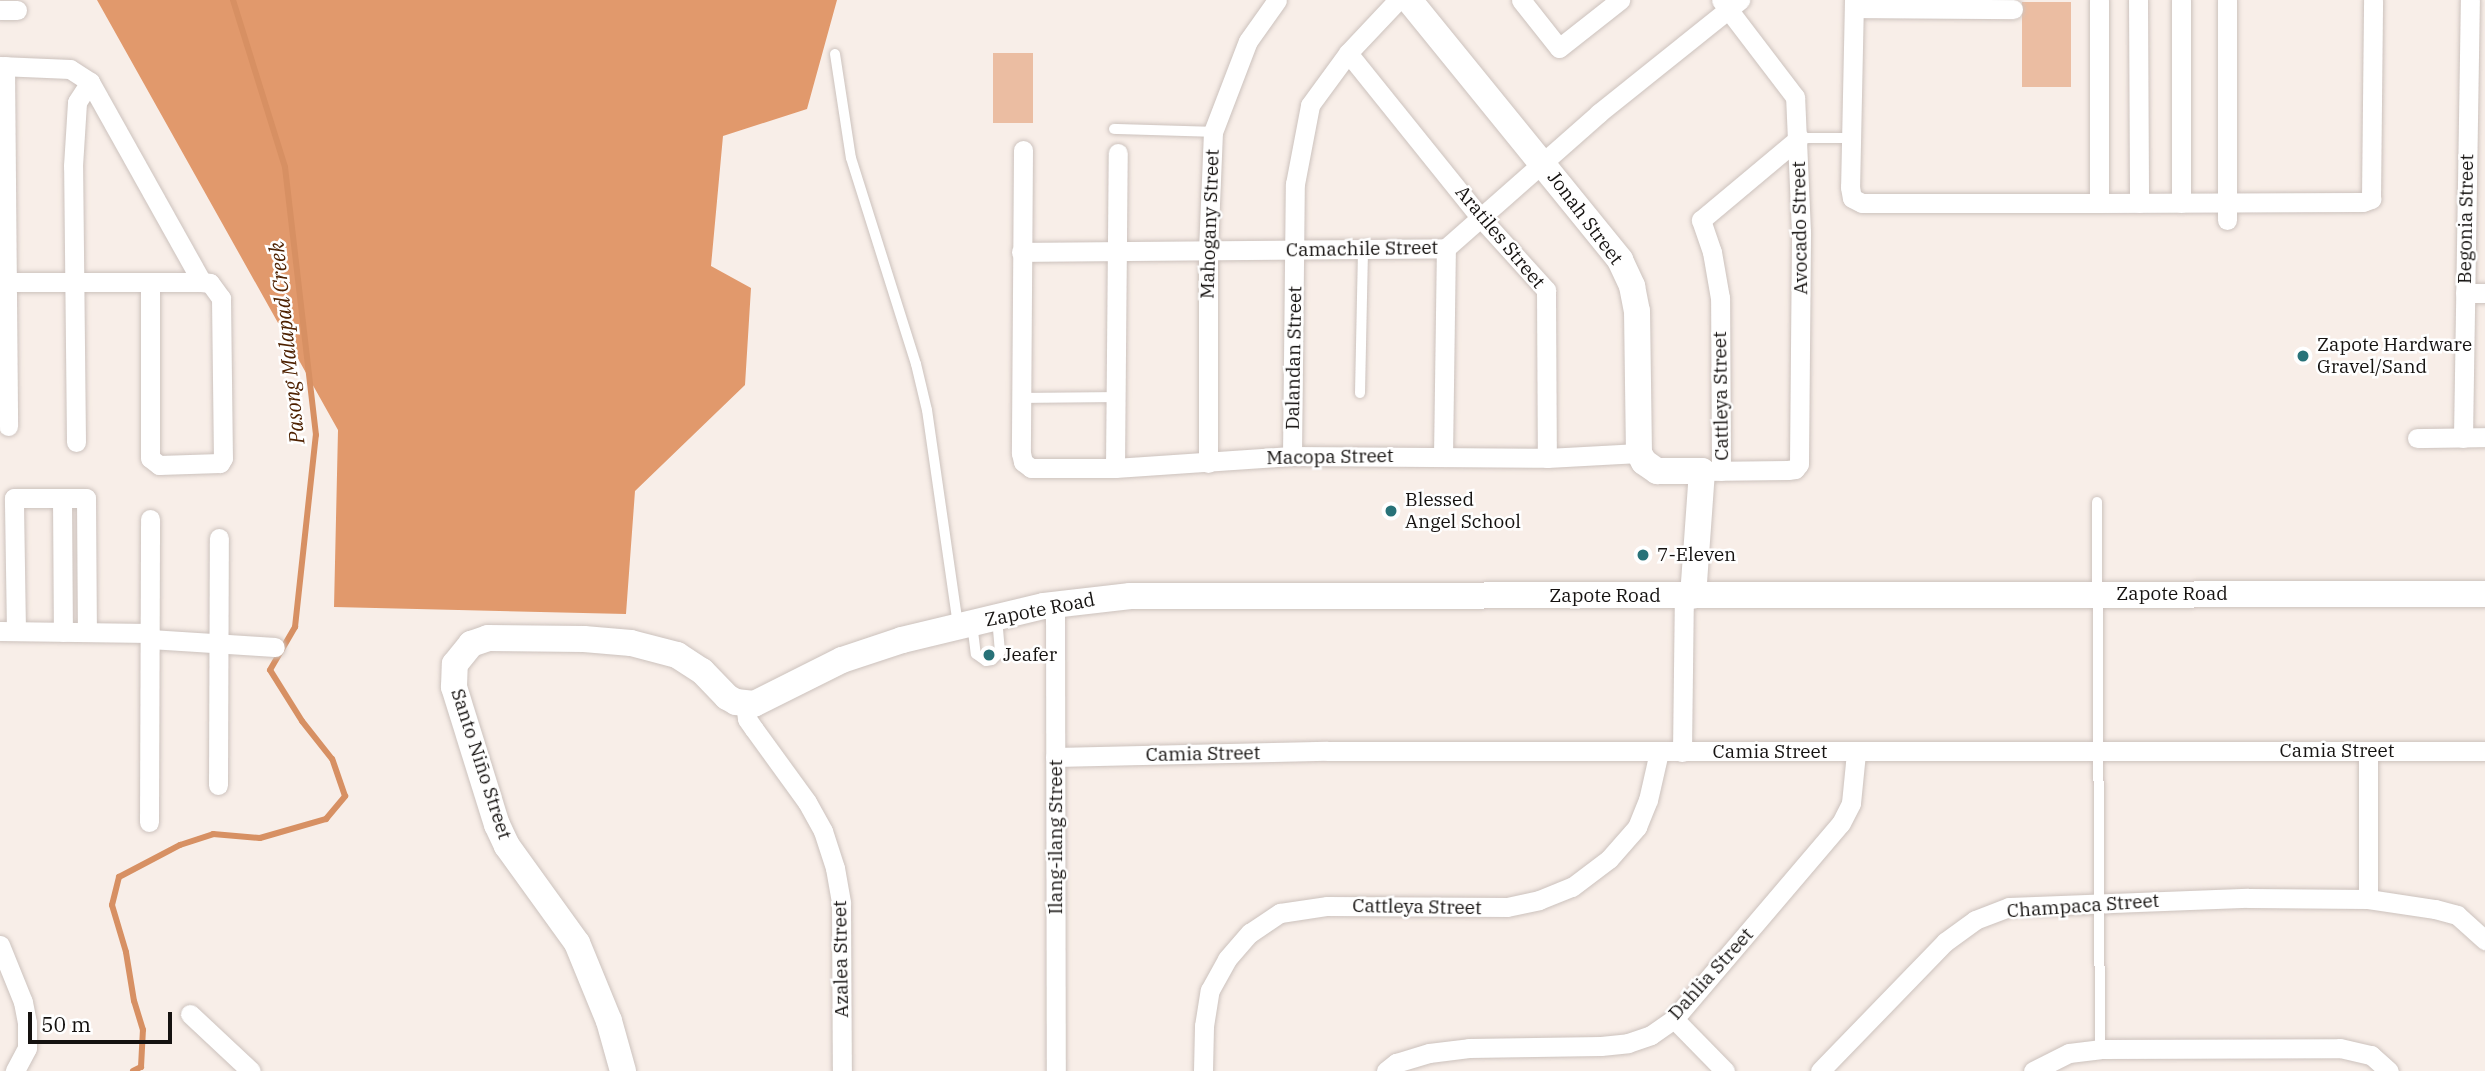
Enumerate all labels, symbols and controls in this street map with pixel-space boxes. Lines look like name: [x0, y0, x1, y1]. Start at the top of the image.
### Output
street label: Mahogany Street: [1196, 149, 1224, 299]
street label: Begonia Street: [2453, 154, 2479, 284]
street label: Avocado Street: [1787, 161, 1813, 295]
street label: Jonah Street: [1542, 167, 1628, 269]
street label: Aratiles Street: [1450, 181, 1550, 293]
street label: Camachile Street: [1286, 236, 1438, 262]
water label: Pasong Malapad Creek: [263, 241, 309, 445]
street label: Dalandan Street: [1281, 286, 1307, 430]
street label: Cattleya Street: [1708, 331, 1734, 461]
place label: Zapote Hardware Gravel/Sand: [2317, 334, 2472, 378]
marker: Zapote Hardware Gravel/Sand: [2295, 348, 2311, 364]
street label: Macopa Street: [1266, 444, 1394, 470]
place label: Blessed Angel School: [1405, 489, 1521, 533]
marker: Blessed Angel School: [1383, 503, 1399, 519]
place label: 7-Eleven: [1657, 544, 1736, 566]
marker: 7-Eleven: [1635, 547, 1651, 563]
street label: Zapote Road: [2116, 583, 2228, 605]
street label: Zapote Road: [1549, 585, 1661, 607]
street label: Zapote Road: [983, 588, 1097, 632]
place label: Jeafer: [1003, 644, 1057, 666]
marker: Jeafer: [981, 647, 997, 663]
street label: Santo Niño Street: [446, 686, 516, 842]
street label: Camia Street: [2280, 740, 2394, 762]
street label: Camia Street: [1713, 741, 1827, 763]
street label: Camia Street: [1145, 742, 1261, 766]
street label: Ilang-ilang Street: [1045, 760, 1067, 914]
street label: Champaca Street: [2006, 889, 2160, 923]
street label: Cattleya Street: [1352, 894, 1482, 920]
street label: Azalea Street: [829, 900, 853, 1018]
street label: Dahlia Street: [1664, 923, 1758, 1025]
scale bar: [32, 998, 175, 1042]
text: 50 m: [41, 1010, 91, 1038]

